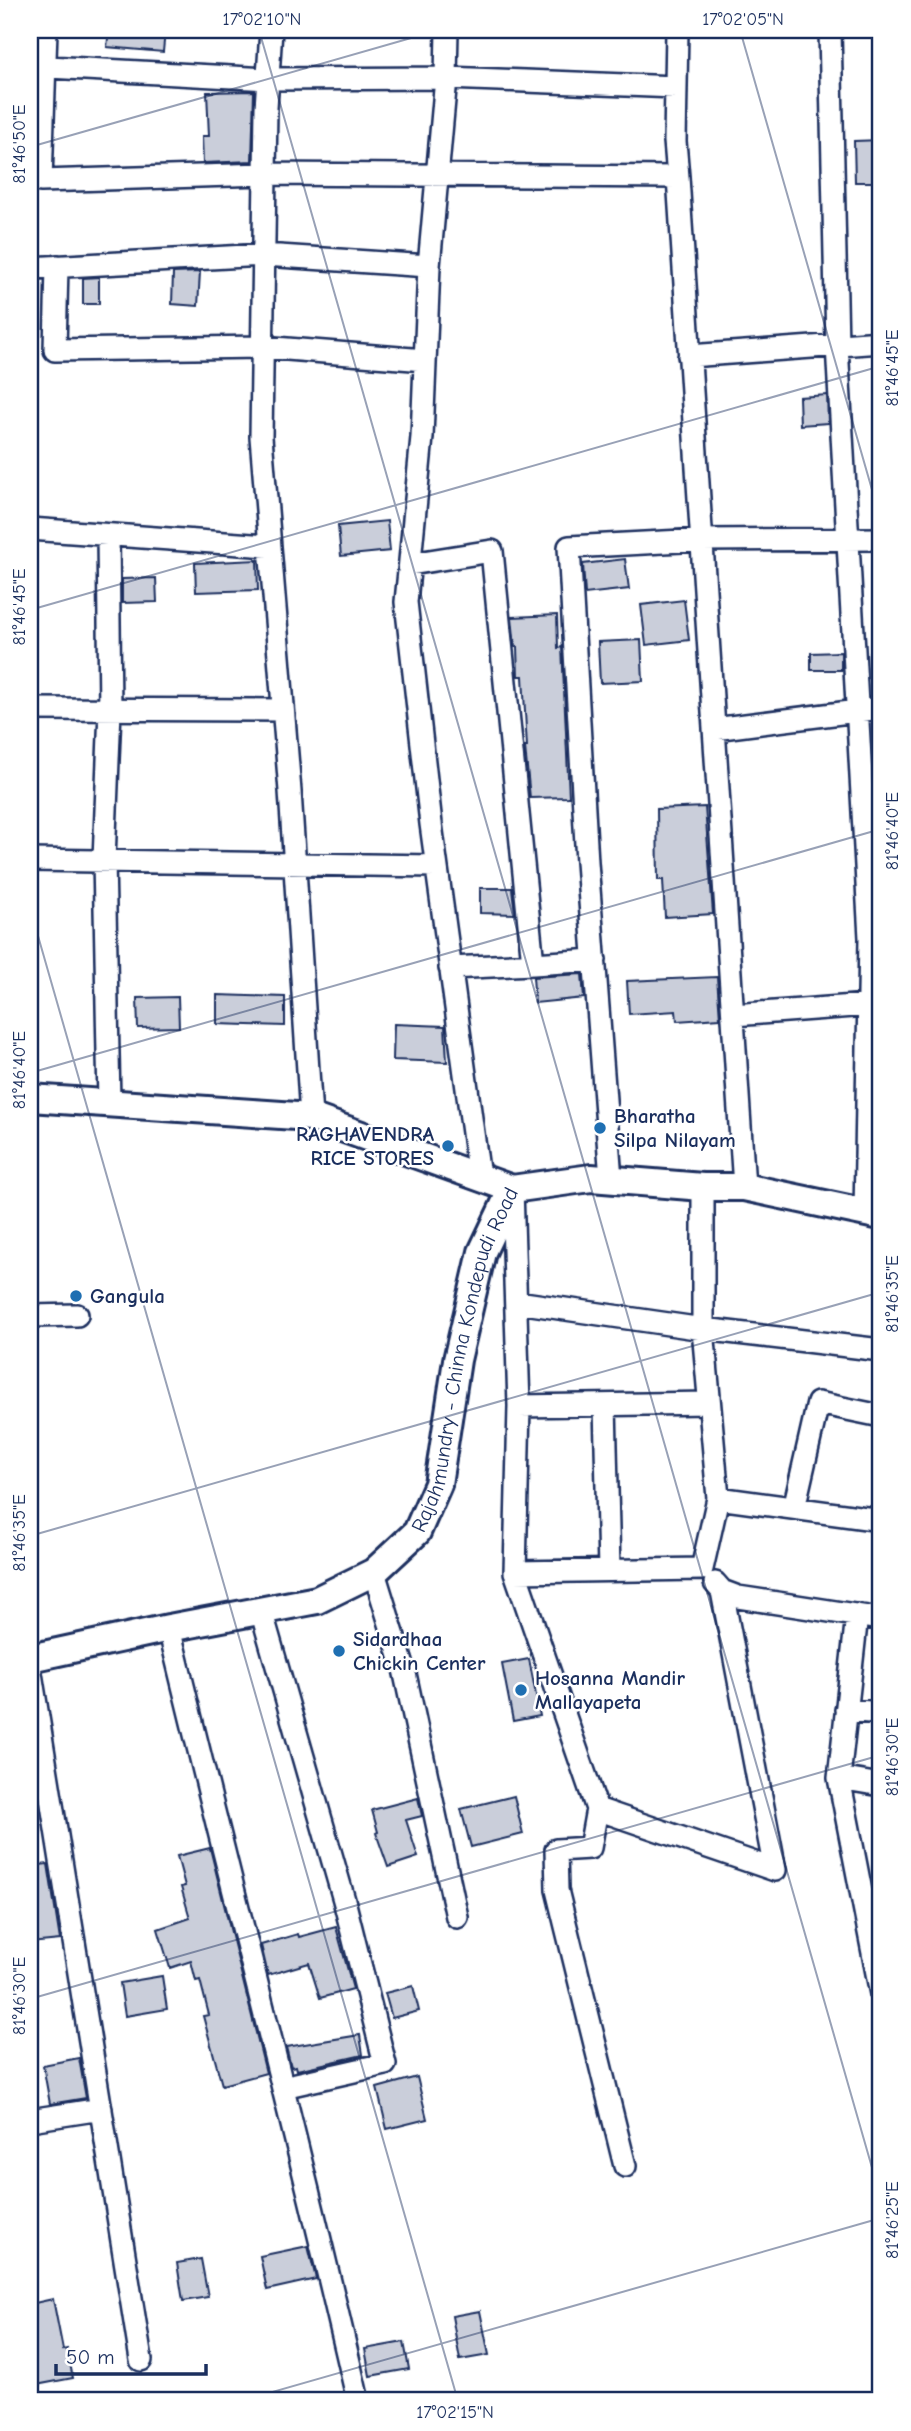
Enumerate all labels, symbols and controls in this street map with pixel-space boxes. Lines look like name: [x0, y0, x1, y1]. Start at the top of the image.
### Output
text: 17°02'10"N: [223, 9, 301, 30]
text: 17°02'05"N: [702, 9, 784, 30]
text: 81°46'50"E: [9, 104, 30, 184]
text: 81°46'45"E: [882, 329, 903, 407]
text: 81°46'45"E: [9, 568, 30, 646]
text: 81°46'40"E: [882, 792, 903, 870]
text: 81°46'40"E: [9, 1031, 30, 1109]
place label: Bharatha Silpa Nilayam: [614, 1104, 736, 1152]
marker: Bharatha Silpa Nilayam: [592, 1120, 608, 1136]
place label: RAGHAVENDRA RICE STORES: [296, 1122, 434, 1170]
marker: RAGHAVENDRA RICE STORES: [440, 1138, 456, 1154]
street label: Rajahmundry - Chinna Kondepudi Road: [406, 1184, 523, 1536]
text: 81°46'35"E: [882, 1255, 903, 1333]
place label: Gangula: [90, 1284, 165, 1308]
marker: Gangula: [68, 1288, 84, 1304]
text: 81°46'35"E: [9, 1494, 30, 1572]
place label: Sidardhaa Chickin Center: [353, 1627, 486, 1675]
marker: Sidardhaa Chickin Center: [331, 1643, 347, 1659]
place label: Hosanna Mandir Mallayapeta: [535, 1666, 685, 1714]
marker: Hosanna Mandir Mallayapeta: [513, 1682, 529, 1698]
text: 81°46'30"E: [882, 1717, 903, 1796]
text: 81°46'30"E: [9, 1956, 30, 2035]
text: 81°46'25"E: [882, 2181, 903, 2259]
scale bar: [56, 2333, 206, 2377]
text: 50 m: [66, 2345, 115, 2369]
text: 17°02'15"N: [416, 2402, 494, 2423]

